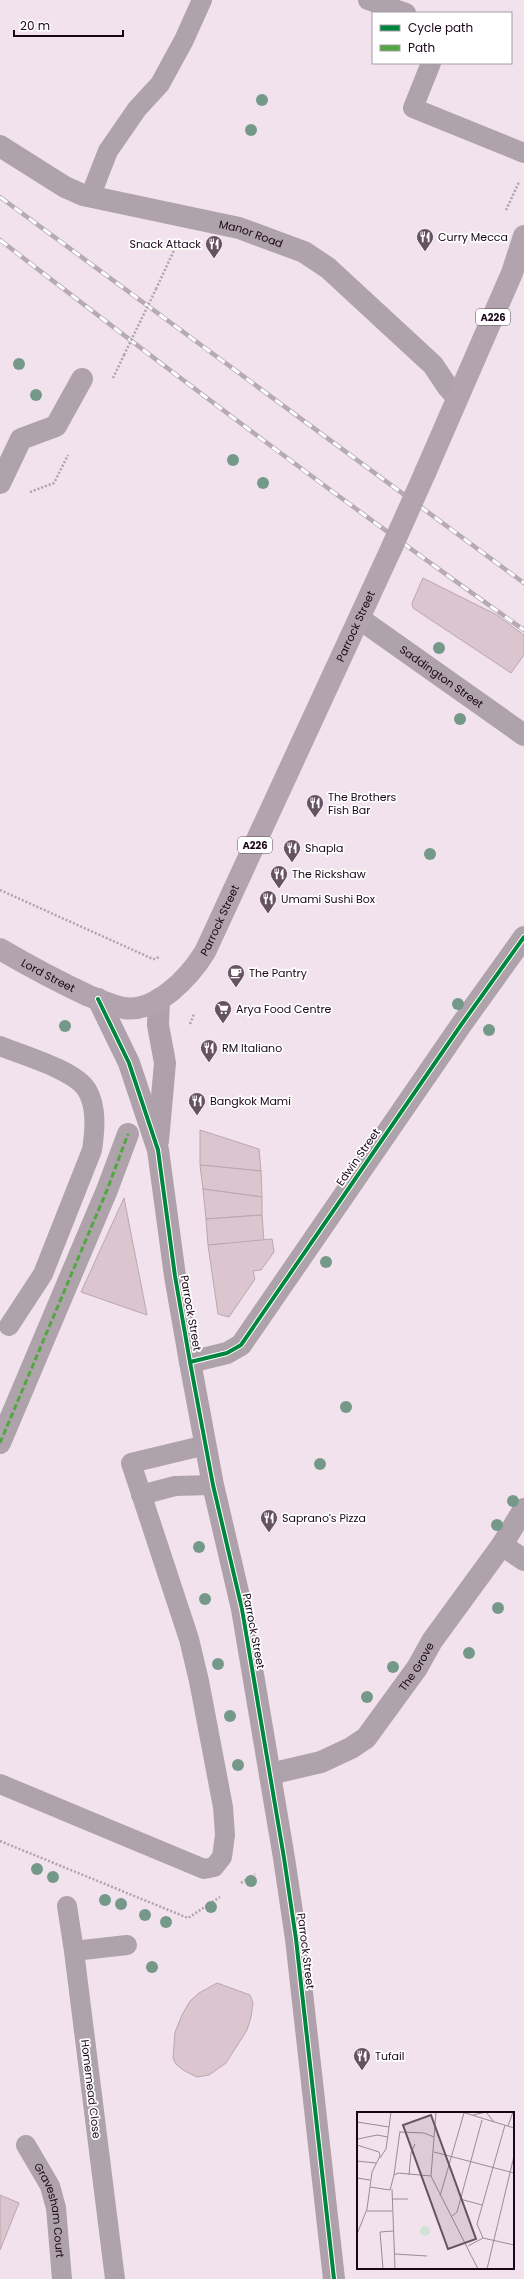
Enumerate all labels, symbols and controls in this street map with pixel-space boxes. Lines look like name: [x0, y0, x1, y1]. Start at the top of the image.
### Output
scale bar: [14, 12, 123, 38]
legend: [372, 12, 512, 64]
text: 20 m: [20, 17, 50, 34]
text: Cycle path: [408, 19, 473, 36]
text: Path: [408, 39, 435, 56]
street label: Manor Road: [217, 216, 285, 252]
restaurant icon: Curry Mecca: [415, 227, 435, 252]
place label: Curry Mecca: [438, 229, 508, 245]
restaurant icon: Snack Attack: [204, 234, 224, 259]
place label: Snack Attack: [130, 236, 201, 252]
road number: A226: [476, 309, 510, 325]
street label: Parrock Street: [332, 588, 379, 664]
street label: Saddington Street: [396, 642, 487, 712]
place label: The Brothers Fish Bar: [328, 789, 397, 818]
restaurant icon: The Brothers Fish Bar: [305, 793, 325, 818]
road number: A226: [238, 837, 272, 853]
restaurant icon: Shapla: [282, 838, 302, 863]
place label: Shapla: [305, 840, 344, 856]
restaurant icon: The Rickshaw: [269, 864, 289, 889]
place label: The Rickshaw: [292, 866, 366, 882]
street label: Parrock Street: [196, 882, 243, 959]
restaurant icon: Umami Sushi Box: [258, 889, 278, 914]
place label: Umami Sushi Box: [281, 891, 376, 907]
street label: Lord Street: [18, 955, 78, 996]
cafe icon: The Pantry: [226, 963, 246, 988]
place label: The Pantry: [249, 965, 308, 981]
supermarket icon: Arya Food Centre: [213, 999, 233, 1024]
place label: Arya Food Centre: [236, 1001, 332, 1017]
restaurant icon: RM Italiano: [199, 1038, 219, 1063]
place label: RM Italiano: [222, 1040, 282, 1056]
restaurant icon: Bangkok Mami: [187, 1091, 207, 1116]
place label: Bangkok Mami: [210, 1093, 291, 1109]
street label: Edwin Street: [332, 1125, 384, 1189]
street label: Parrock Street: [176, 1274, 206, 1352]
restaurant icon: Saprano's Pizza: [259, 1508, 279, 1533]
place label: Saprano's Pizza: [282, 1510, 366, 1526]
street label: Parrock Street: [239, 1592, 269, 1670]
street label: The Grove: [395, 1639, 438, 1694]
street label: Parrock Street: [293, 1912, 319, 1990]
street label: Homemead Close: [77, 2039, 105, 2140]
restaurant icon: Tufail: [352, 2046, 372, 2071]
place label: Tufail: [375, 2048, 404, 2064]
inset map: [357, 2112, 514, 2269]
street label: Gravesham Court: [30, 2160, 68, 2258]

